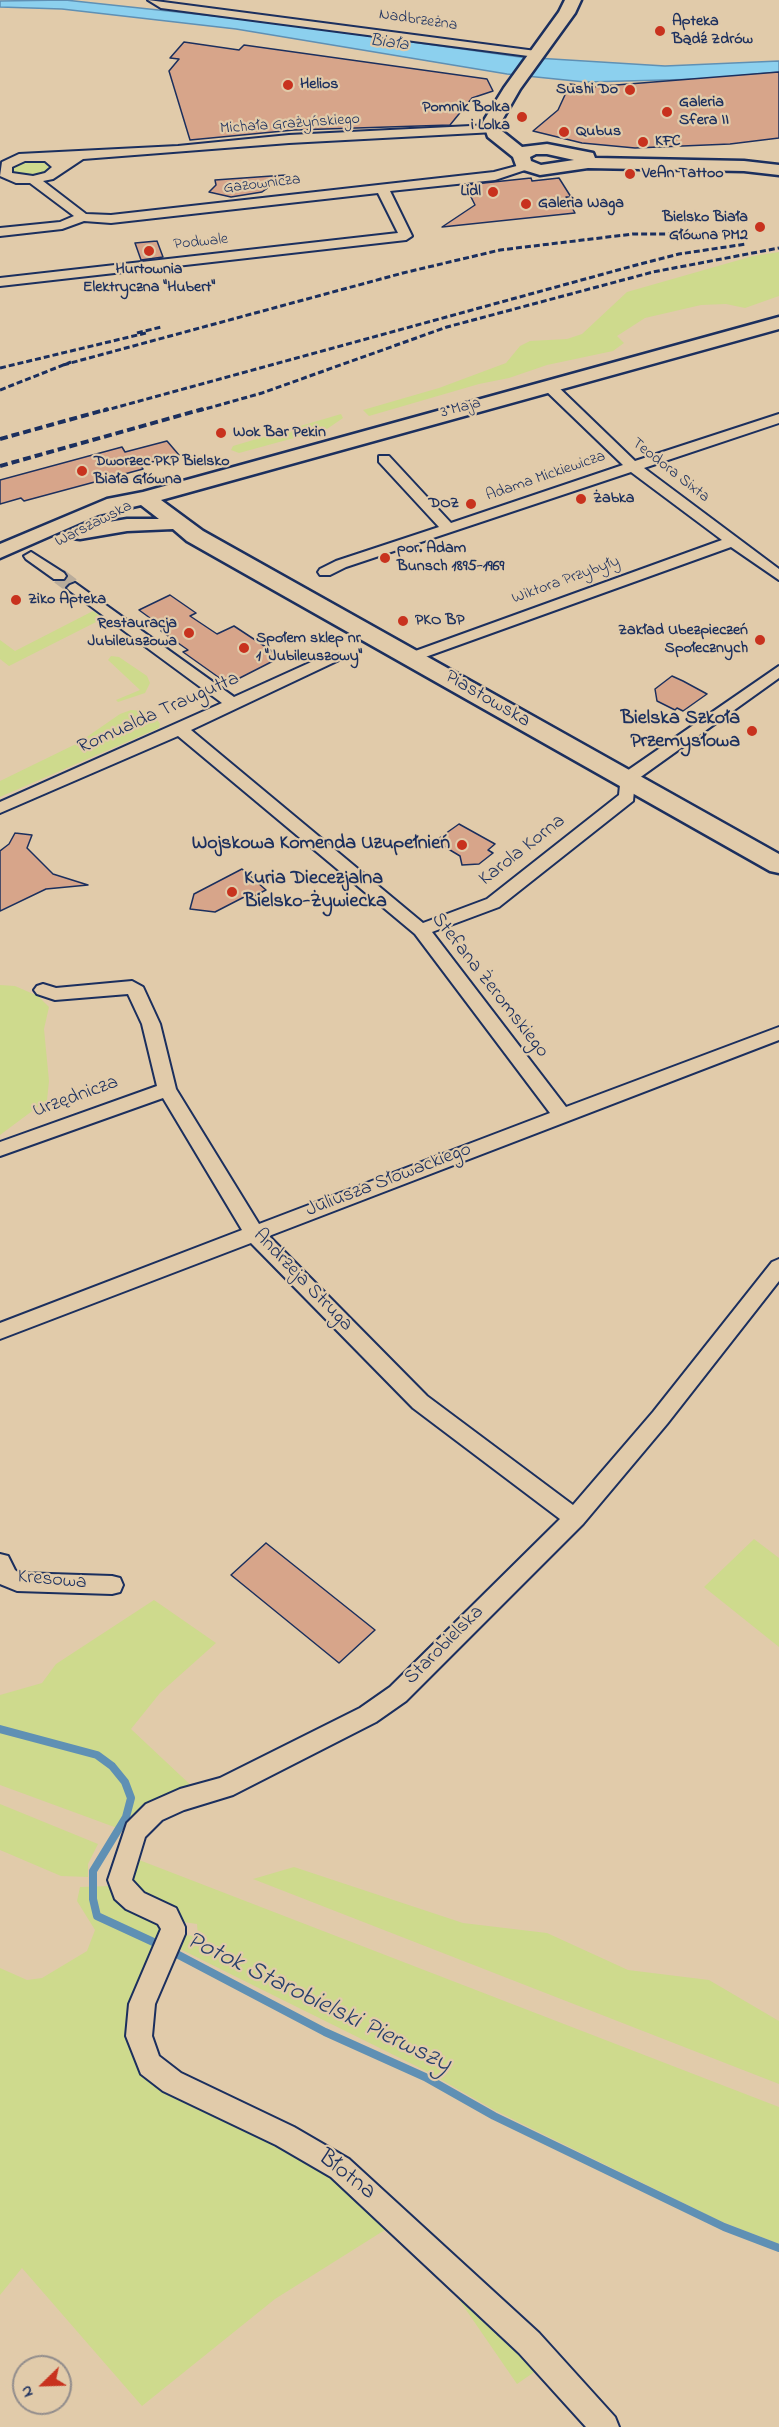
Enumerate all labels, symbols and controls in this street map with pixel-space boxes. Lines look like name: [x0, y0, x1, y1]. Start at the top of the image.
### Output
street label: Nadbrzeżna: [378, 6, 458, 36]
place label: Apteka Bądź Zdrów: [672, 12, 753, 50]
marker: Apteka Bądź Zdrów: [653, 24, 667, 38]
water label: Biała: [368, 31, 410, 57]
place label: Helios: [300, 75, 338, 95]
marker: Helios: [281, 78, 295, 92]
place label: Sushi Do: [556, 80, 618, 100]
marker: Sushi Do: [623, 83, 637, 97]
place label: Galeria Sfera II: [679, 93, 729, 131]
place label: Pomnik Bolka i Lolka: [422, 98, 510, 136]
marker: Galeria Sfera II: [660, 105, 674, 119]
marker: Pomnik Bolka i Lolka: [515, 110, 529, 124]
street label: Michała Grażyńskiego: [219, 111, 361, 139]
place label: Qubus: [576, 122, 621, 142]
marker: Qubus: [557, 125, 571, 139]
place label: KFC: [655, 132, 681, 152]
marker: KFC: [636, 135, 650, 149]
place label: VeAn Tattoo: [642, 164, 724, 184]
marker: VeAn Tattoo: [623, 167, 637, 181]
street label: Gazownicza: [222, 171, 302, 199]
place label: Lidl: [461, 182, 481, 202]
marker: Lidl: [486, 185, 500, 199]
place label: Galeria Waga: [538, 194, 624, 214]
marker: Galeria Waga: [519, 197, 533, 211]
place label: Bielsko Biała Główna PM2: [662, 208, 748, 246]
marker: Bielsko Biała Główna PM2: [753, 220, 767, 234]
street label: Podwale: [173, 231, 229, 255]
marker: Hurtownia Elektryczna "Hubert": [142, 244, 156, 258]
place label: Hurtownia Elektryczna "Hubert": [83, 260, 215, 298]
street label: 3 Maja: [439, 394, 483, 424]
place label: Wok Bar Pekin: [233, 423, 326, 443]
marker: Wok Bar Pekin: [214, 426, 228, 440]
street label: Teodora Sixta: [627, 435, 713, 507]
street label: Adama Mickiewicza: [484, 448, 608, 506]
place label: Dworzec PKP Bielsko Biała Główna: [94, 452, 230, 490]
marker: Dworzec PKP Bielsko Biała Główna: [75, 464, 89, 478]
place label: Żabka: [593, 489, 634, 509]
marker: Żabka: [574, 492, 588, 506]
place label: DOZ: [428, 494, 459, 514]
street label: Warszawska: [52, 497, 136, 553]
marker: DOZ: [464, 497, 478, 511]
place label: por. Adam Bunsch 1895-1969: [397, 539, 504, 577]
marker: por. Adam Bunsch 1895-1969: [378, 551, 392, 565]
street label: Wiktora Przybyły: [510, 553, 622, 609]
place label: Ziko Apteka: [28, 590, 106, 610]
marker: Ziko Apteka: [9, 593, 23, 607]
place label: PKO BP: [415, 611, 465, 631]
place label: Restauracja Jubileuszowa: [87, 614, 177, 652]
marker: PKO BP: [396, 614, 410, 628]
place label: Zakład Ubezpieczeń Społecznych: [618, 621, 748, 659]
marker: Restauracja Jubileuszowa: [182, 626, 196, 640]
place label: Społem sklep nr 1 "Jubileuszowy": [256, 629, 362, 667]
marker: Zakład Ubezpieczeń Społecznych: [753, 633, 767, 647]
marker: Społem sklep nr 1 "Jubileuszowy": [237, 641, 251, 655]
street label: Piastowska: [440, 666, 534, 734]
street label: Romualda Traugutta: [75, 668, 243, 760]
place label: Bielska Szkoła Przemysłowa: [621, 708, 740, 755]
marker: Bielska Szkoła Przemysłowa: [745, 724, 759, 738]
street label: Karola Korna: [475, 810, 571, 892]
place label: Wojskowa Komenda Uzupełnień: [192, 833, 450, 857]
marker: Wojskowa Komenda Uzupełnień: [455, 838, 469, 852]
place label: Kuria Diecezjalna Bielsko-Żywiecka: [244, 868, 387, 915]
marker: Kuria Diecezjalna Bielsko-Żywiecka: [225, 885, 239, 899]
street label: Stefana Żeromskiego: [425, 909, 553, 1063]
street label: Urzędnicza: [30, 1072, 122, 1124]
street label: Juliusza Słowackiego: [303, 1138, 475, 1224]
street label: Andrzeja Struga: [247, 1225, 357, 1337]
street label: Kresowa: [16, 1566, 88, 1596]
street label: Starobielska: [400, 1601, 490, 1691]
water label: Potok Starobielski Pierwszy: [181, 1926, 455, 2082]
street label: Błotna: [311, 2144, 381, 2208]
north arrow: [12, 2355, 72, 2415]
text: N: [14, 2382, 40, 2401]

